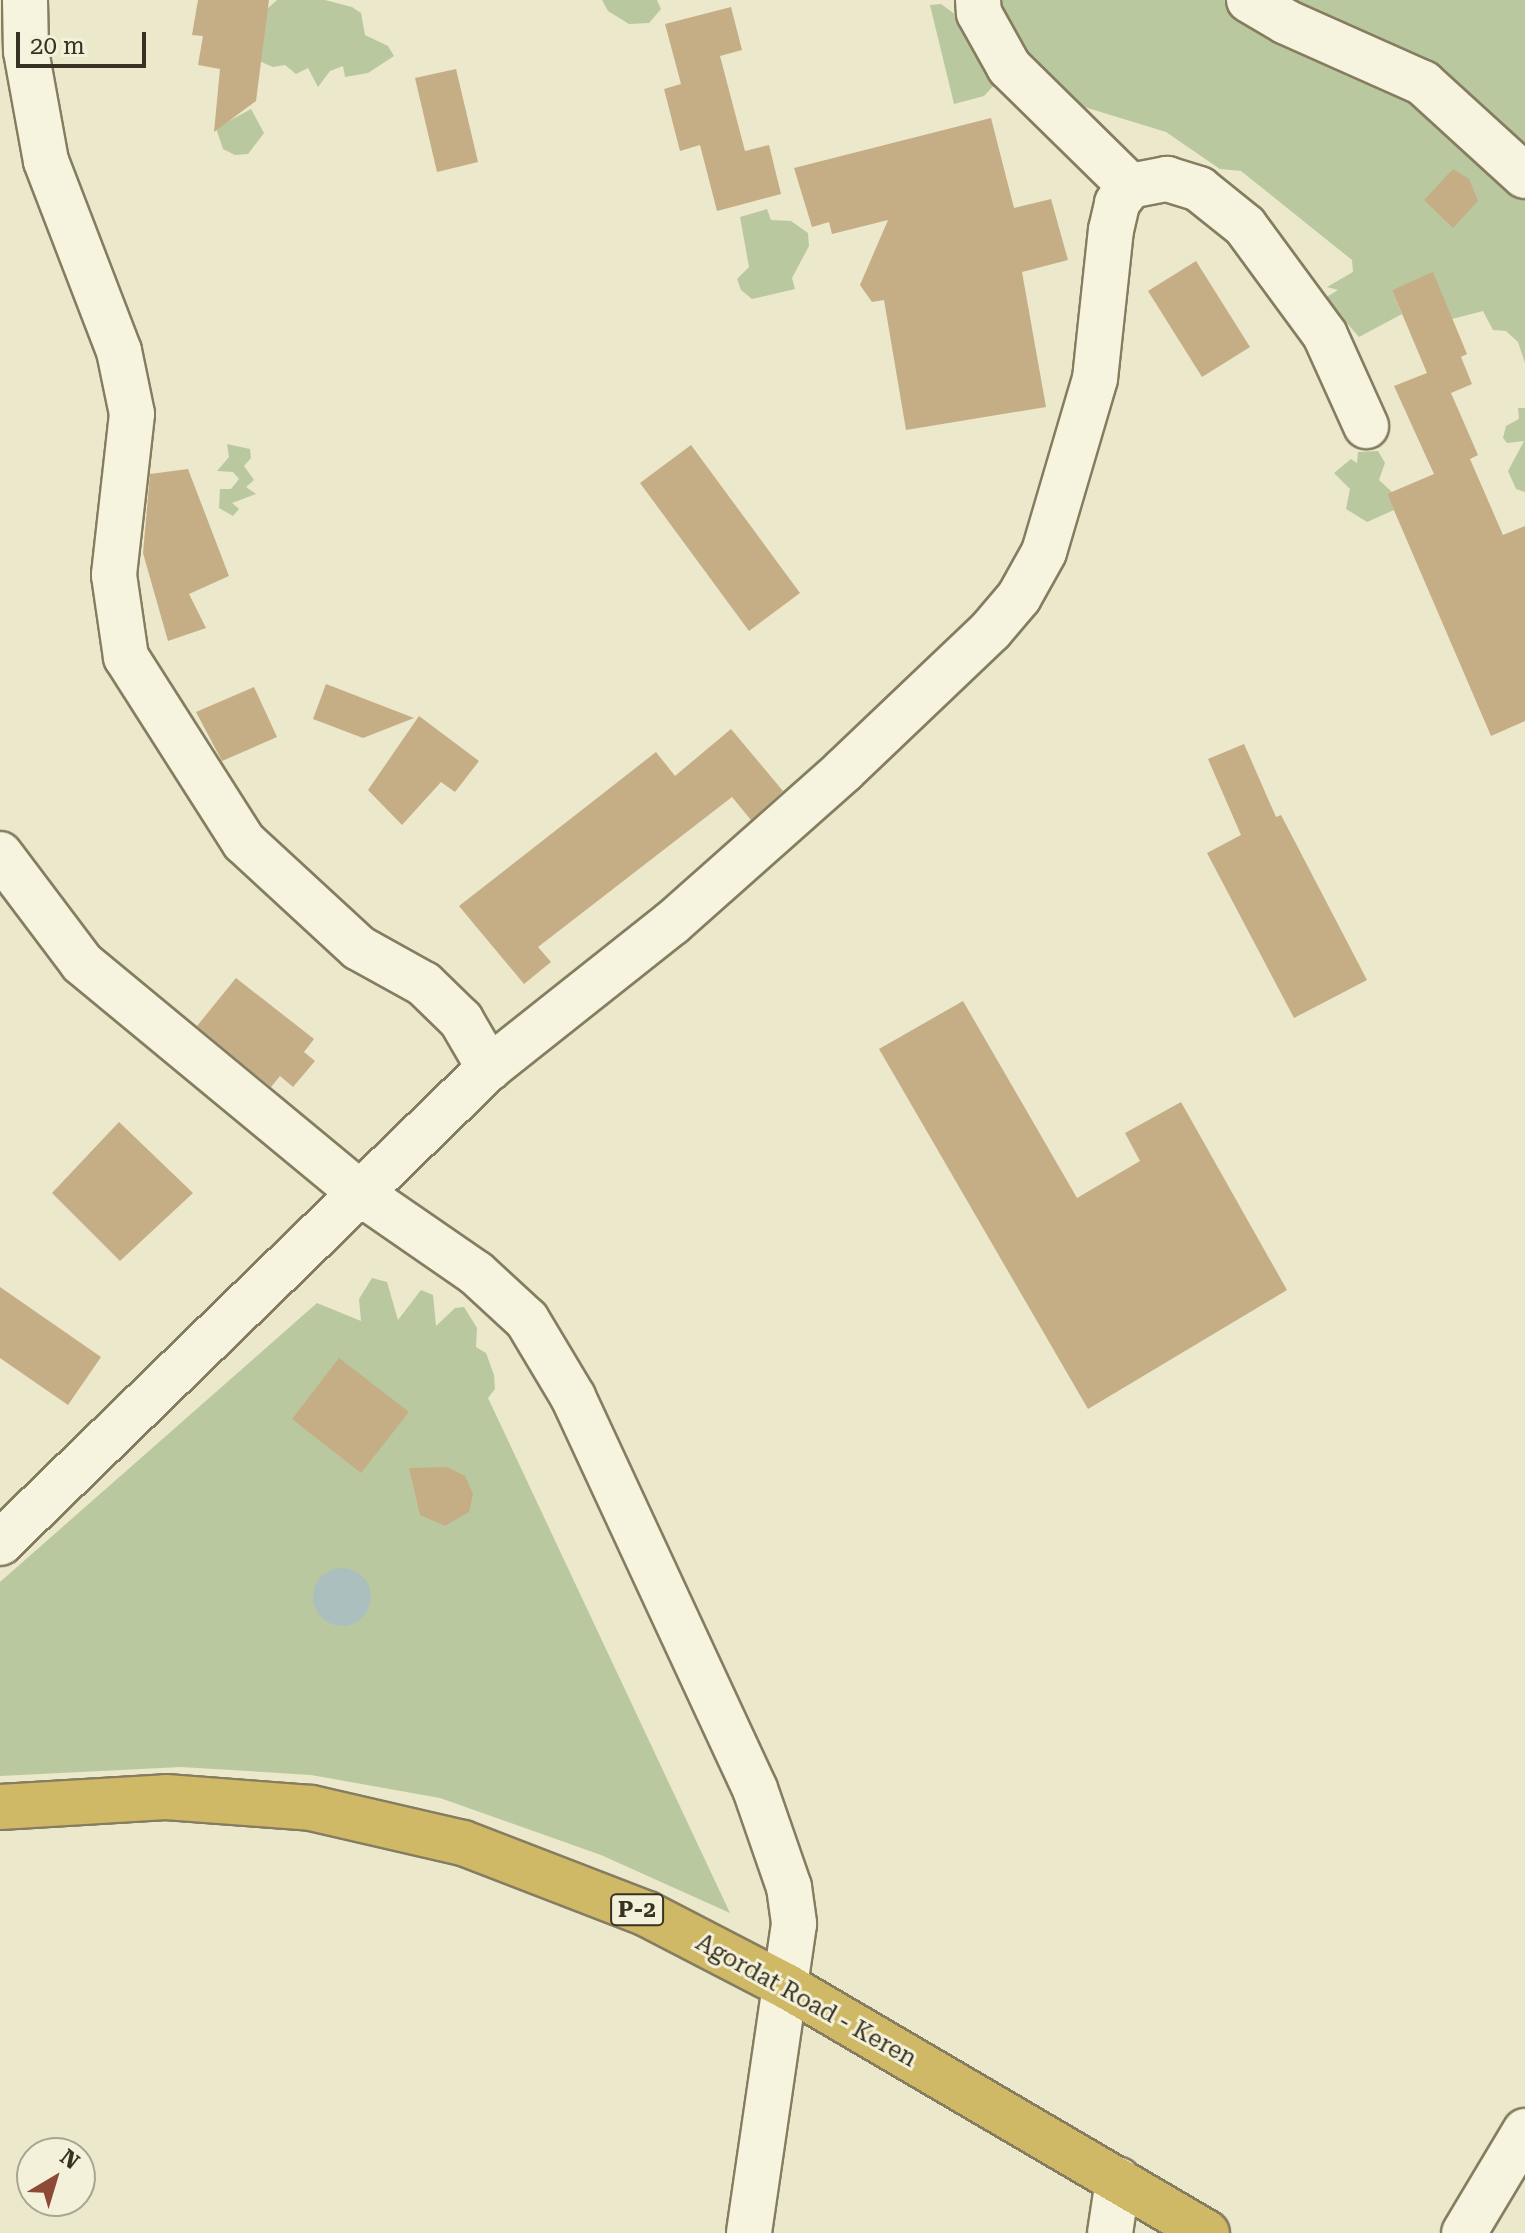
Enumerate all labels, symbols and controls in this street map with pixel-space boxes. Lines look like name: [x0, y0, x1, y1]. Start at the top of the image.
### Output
scale bar: [20, 16, 150, 66]
text: 20 m: [30, 32, 85, 60]
road number: P-2: [609, 1892, 665, 1928]
street label: Agordat Road - Keren: [691, 1928, 921, 2074]
north arrow: [16, 2137, 96, 2217]
text: N: [55, 2144, 84, 2174]

